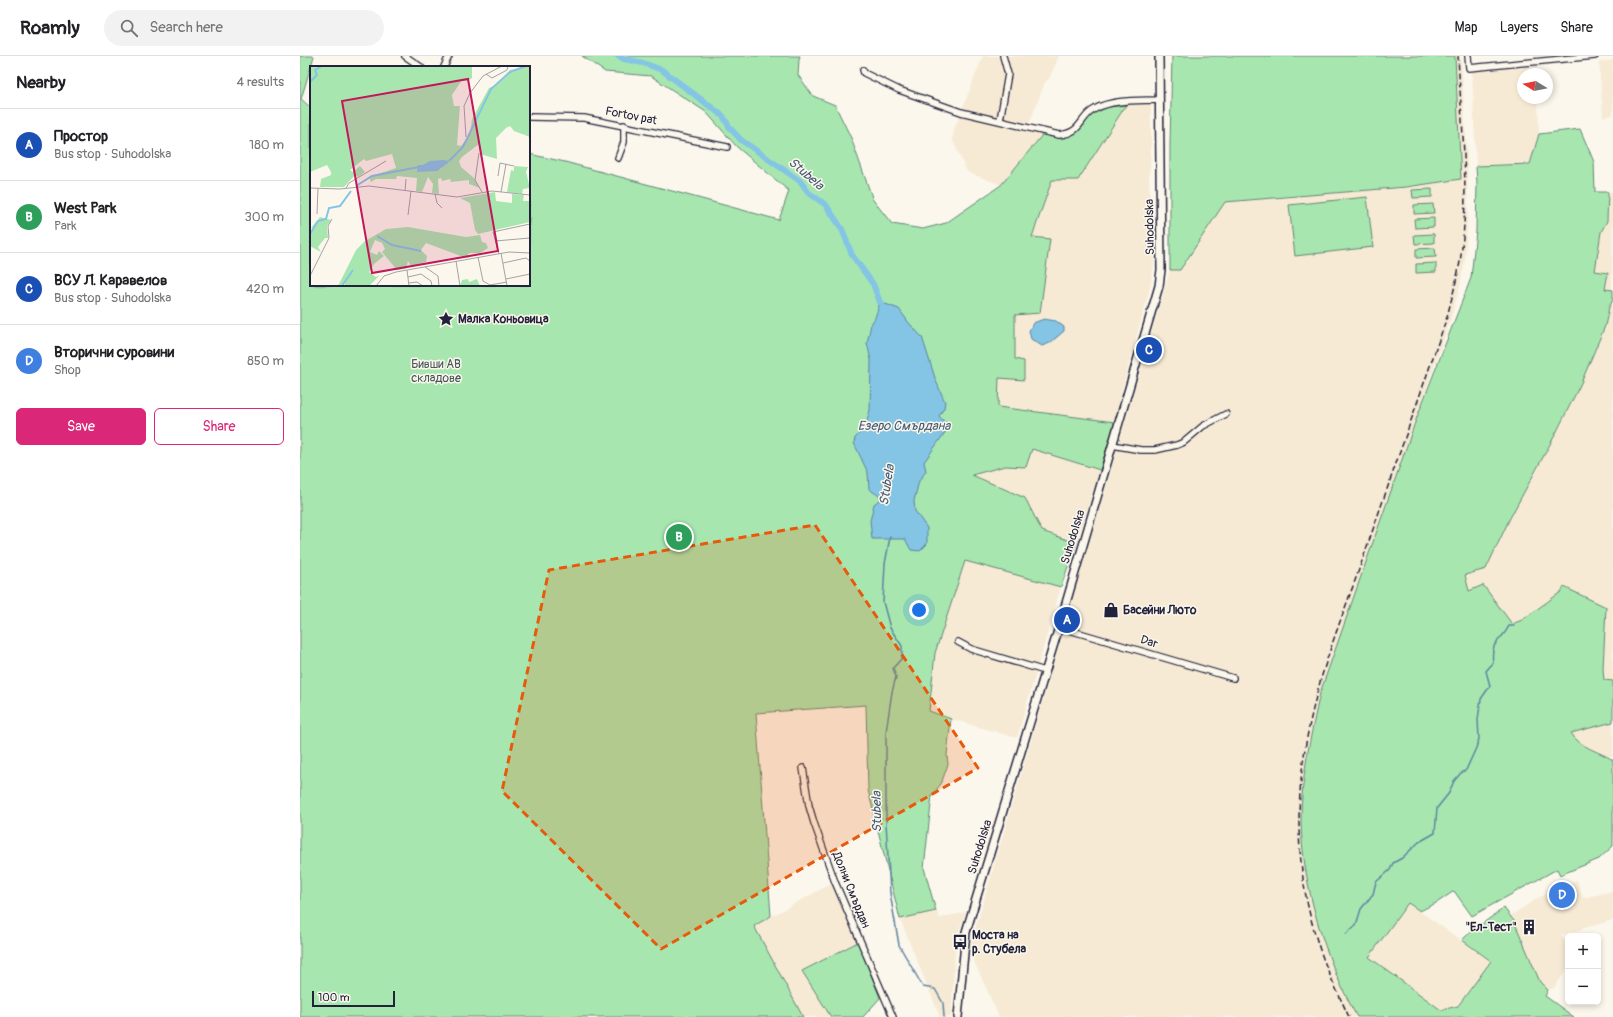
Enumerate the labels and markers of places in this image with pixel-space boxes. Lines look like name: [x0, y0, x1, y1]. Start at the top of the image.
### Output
place icon: Малка Коньовица: [437, 310, 455, 328]
place label: Малка Коньовица: [458, 312, 549, 327]
pin: C: [1136, 335, 1162, 365]
pin: B: [666, 522, 692, 552]
shop icon: Басейни Люто: [1102, 601, 1120, 619]
place label: Басейни Люто: [1123, 603, 1197, 618]
pin: A: [1054, 605, 1080, 635]
pin: D: [1549, 880, 1575, 910]
building icon: "Ел-Тест": [1520, 918, 1538, 936]
place label: "Ел-Тест": [1465, 920, 1517, 935]
place label: Моста на р. Стубела: [972, 928, 1027, 957]
bus stop icon: Моста на р. Стубела: [951, 933, 969, 951]

